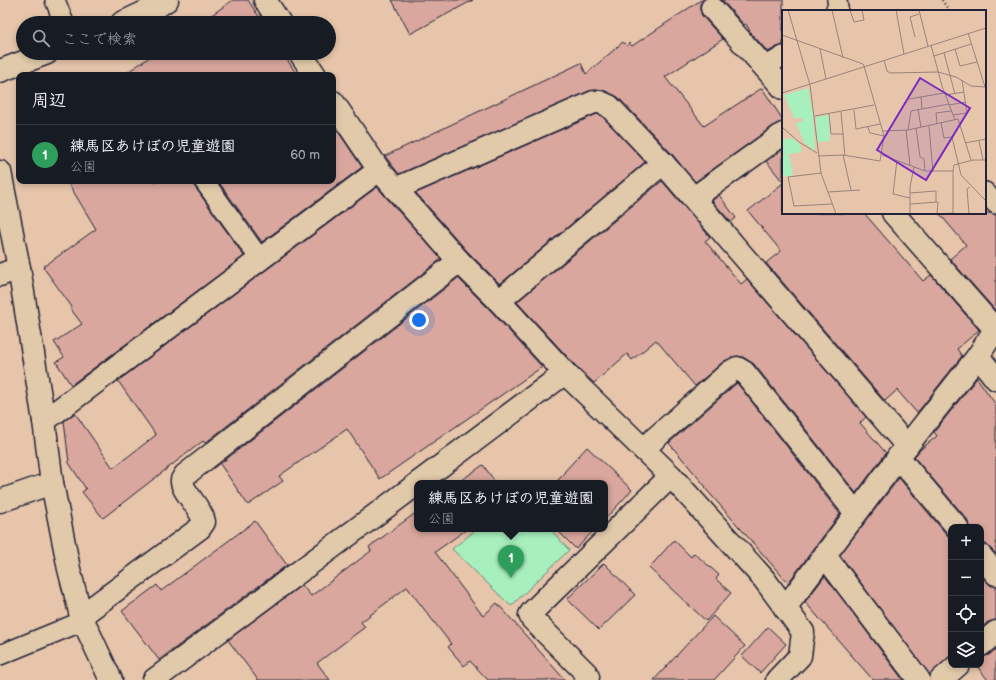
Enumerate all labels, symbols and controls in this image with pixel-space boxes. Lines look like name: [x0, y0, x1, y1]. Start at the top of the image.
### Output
inset map: [782, 10, 986, 214]
search box: [16, 16, 336, 60]
icon: search: [30, 27, 52, 49]
text: ここで検索: [62, 30, 137, 49]
text: 周辺: [32, 91, 66, 111]
text: 練馬区あけぼの児童遊園: [70, 137, 235, 156]
text: 1: [42, 147, 48, 163]
text: 60 m: [290, 147, 320, 163]
text: 公園: [70, 159, 96, 175]
your location: [409, 310, 429, 330]
popup: [414, 480, 608, 532]
text: 練馬区あけぼの児童遊園: [428, 489, 594, 508]
text: 公園: [428, 511, 454, 527]
map controls: [948, 524, 984, 668]
button: +: [948, 524, 984, 560]
pin: 1: [498, 545, 524, 578]
button: −: [948, 560, 984, 596]
button: locate: [948, 596, 984, 632]
button: layers: [948, 632, 984, 668]

